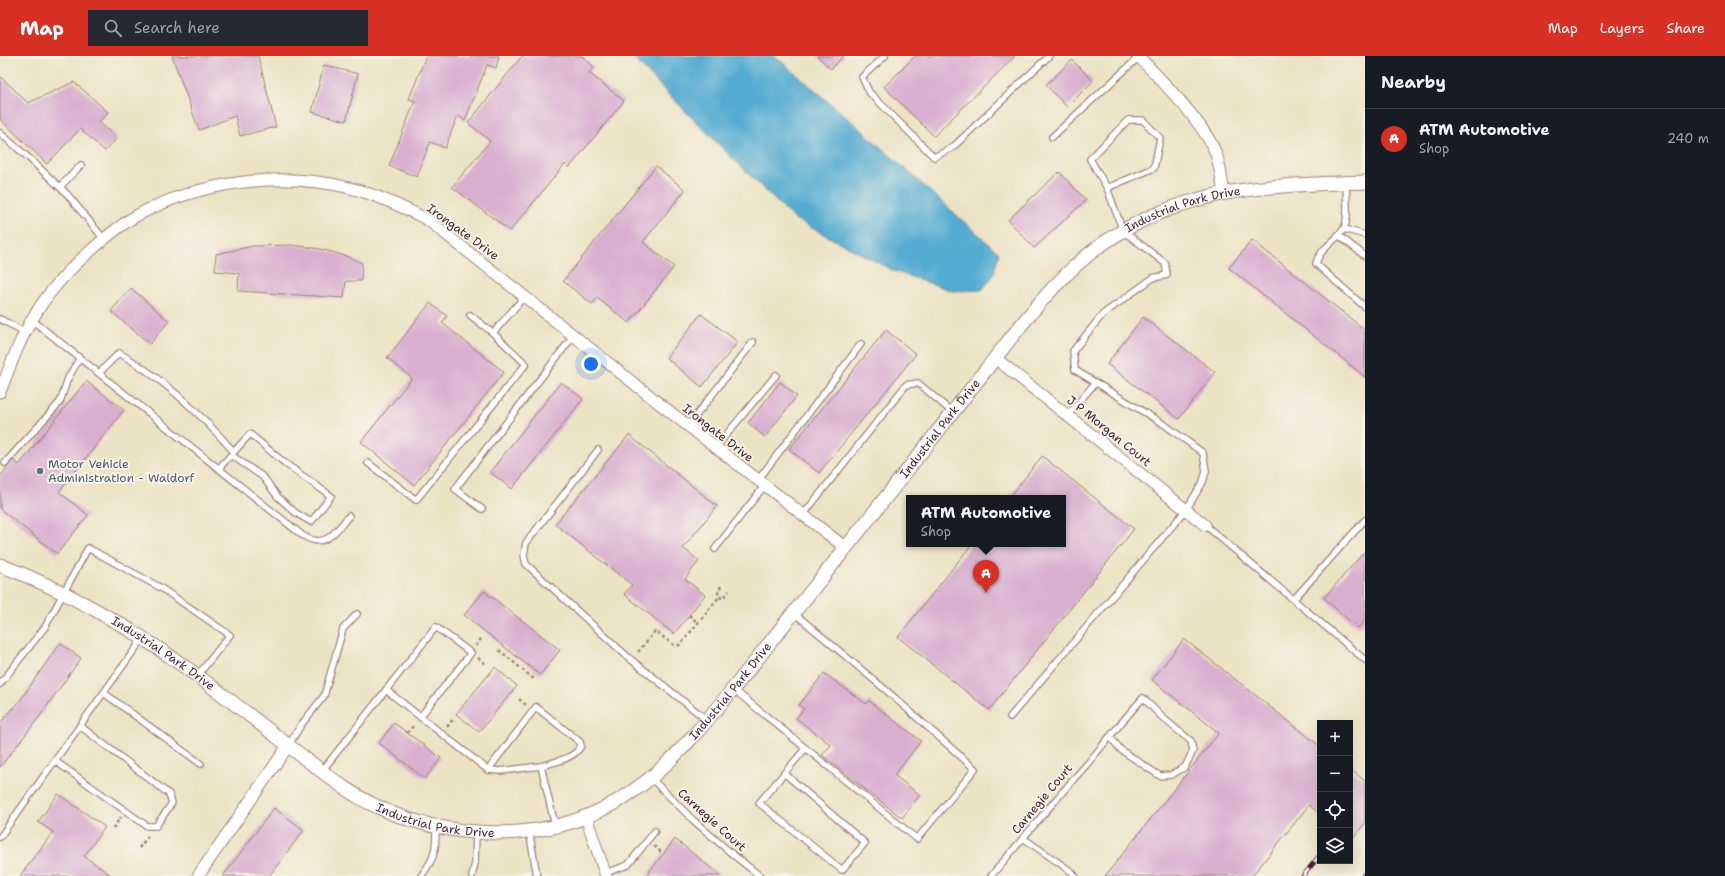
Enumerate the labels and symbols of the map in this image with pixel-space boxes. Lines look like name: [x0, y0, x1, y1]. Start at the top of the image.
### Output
street label: Industrial Park Drive: [1122, 183, 1242, 236]
street label: Irongate Drive: [424, 200, 502, 264]
your location: [581, 354, 601, 374]
street label: Industrial Park Drive: [896, 376, 984, 481]
street label: J P Morgan Court: [1064, 392, 1154, 470]
street label: Irongate Drive: [679, 400, 757, 466]
place label: Motor Vehicle Administration - Waldorf: [48, 456, 195, 486]
marker: Motor Vehicle Administration - Waldorf: [35, 466, 45, 476]
pin: A: [973, 560, 999, 593]
street label: Industrial Park Drive: [108, 613, 218, 694]
street label: Industrial Park Drive: [686, 639, 775, 743]
street label: Carnegie Court: [1008, 761, 1076, 837]
street label: Carnegie Court: [674, 785, 750, 855]
street label: Industrial Park Drive: [373, 799, 495, 841]

